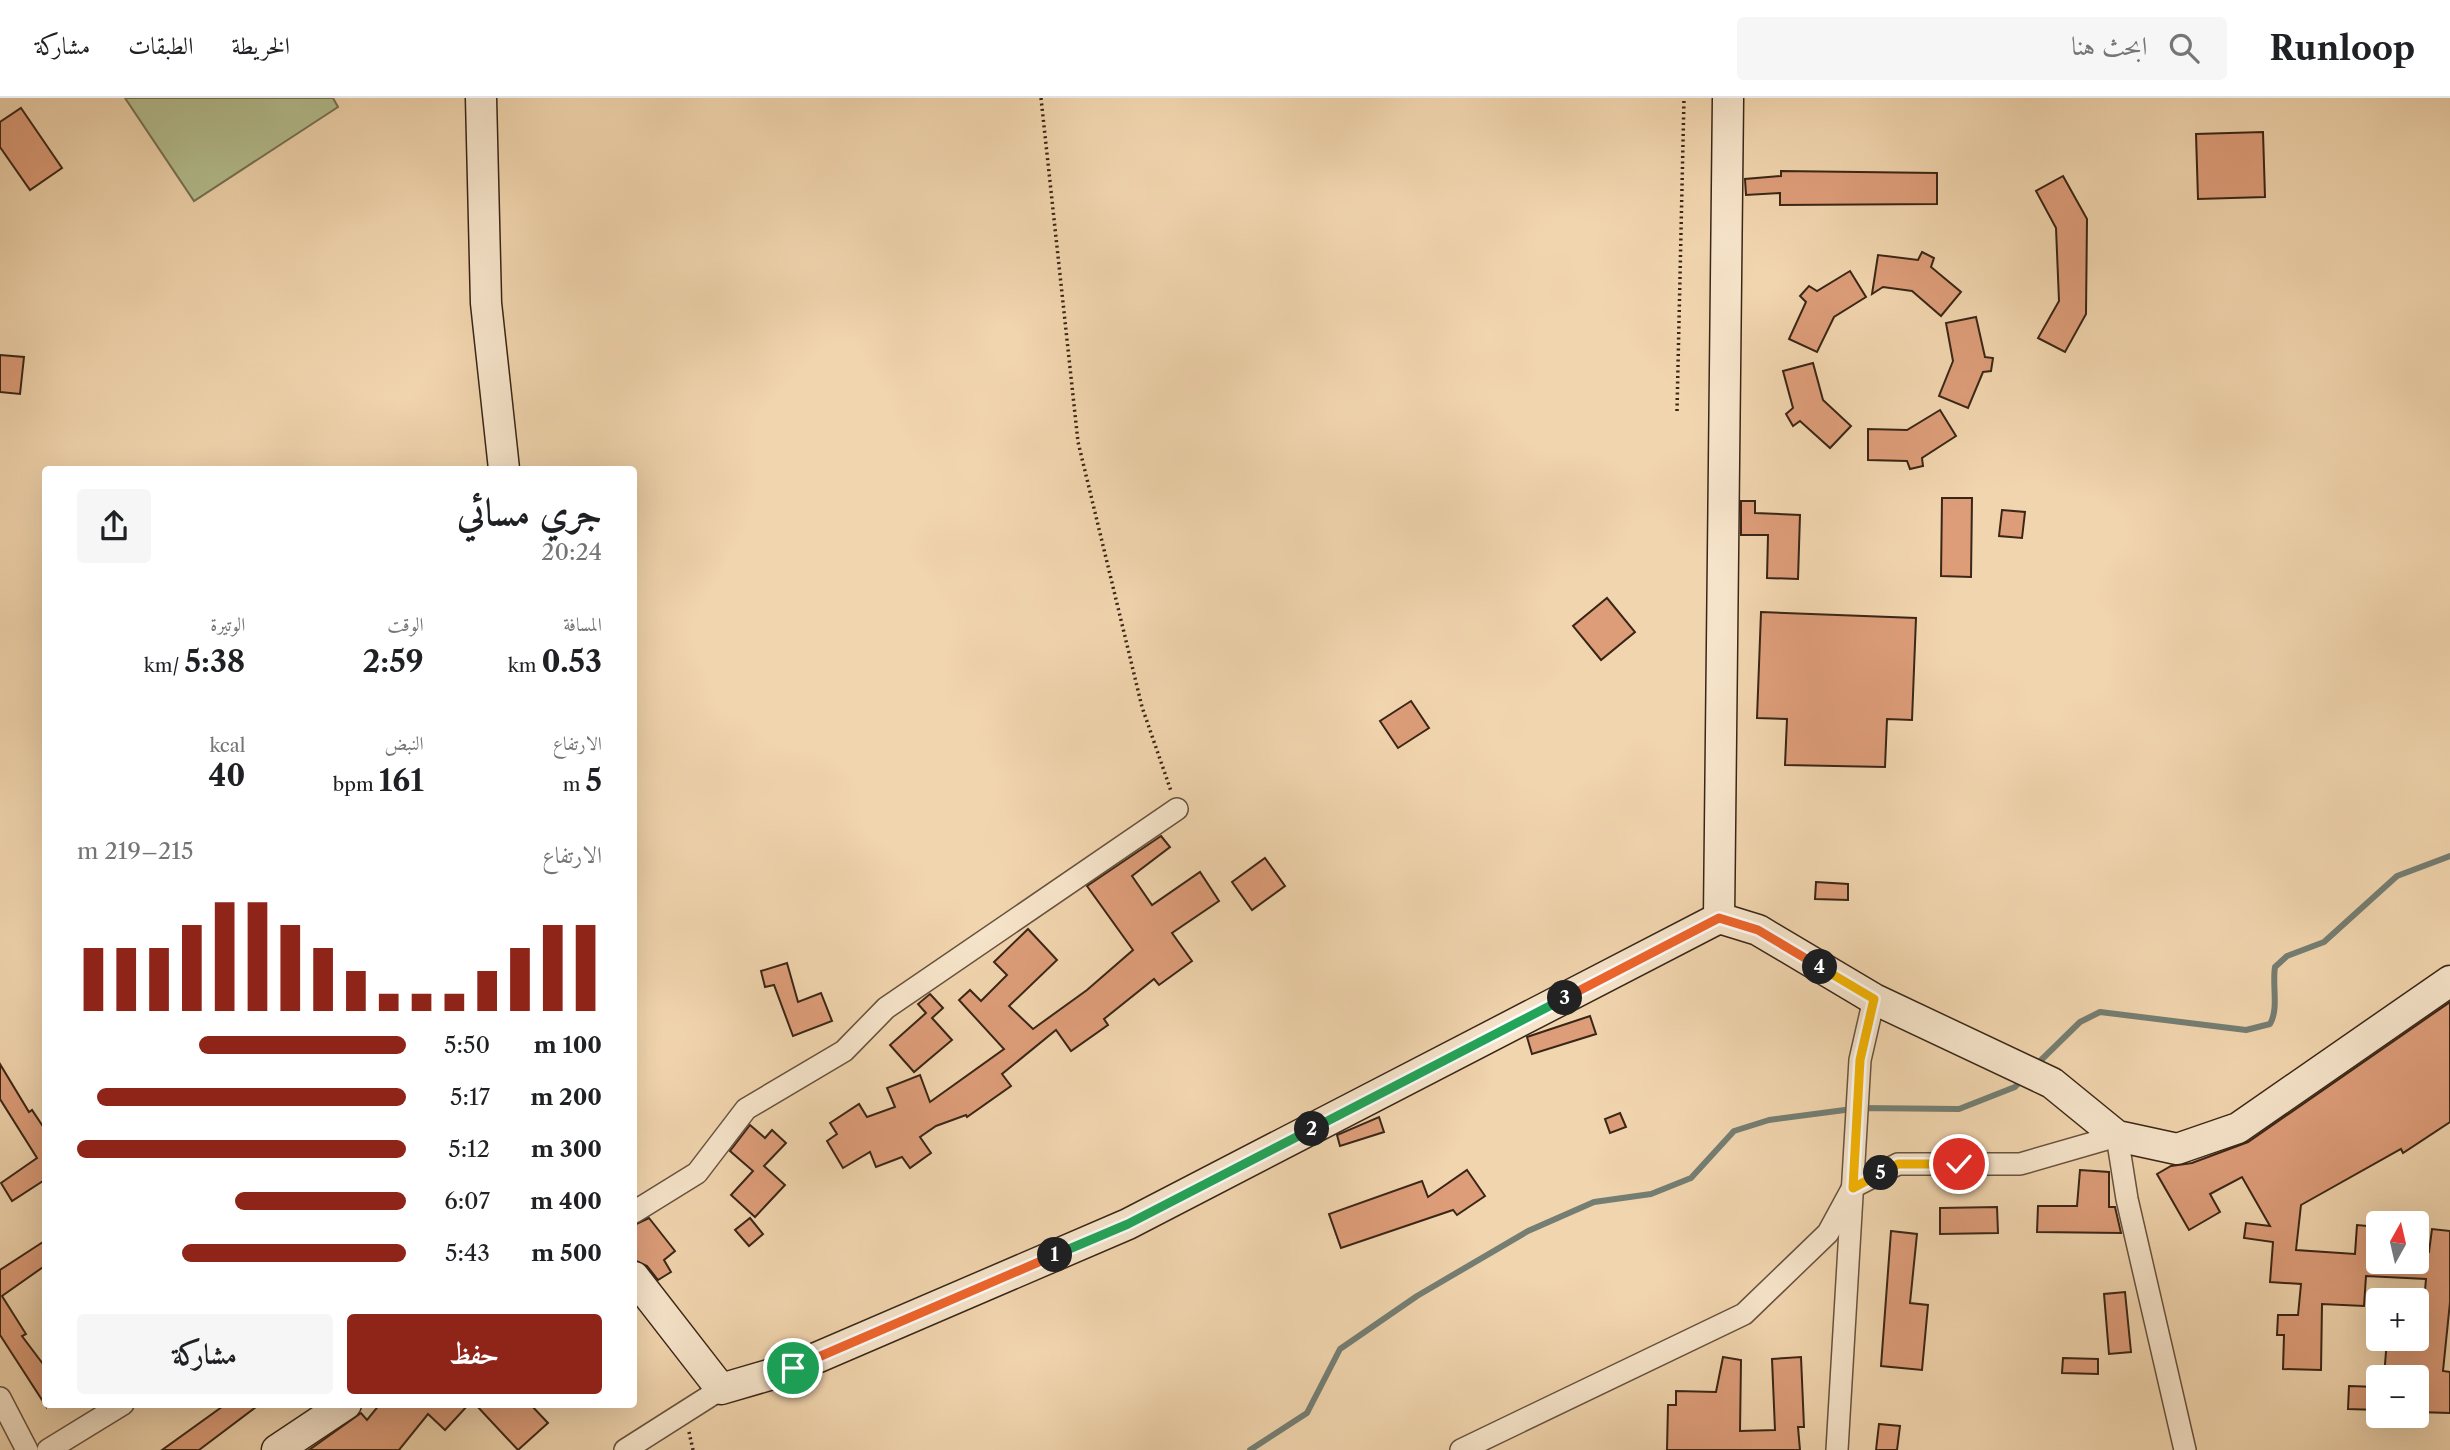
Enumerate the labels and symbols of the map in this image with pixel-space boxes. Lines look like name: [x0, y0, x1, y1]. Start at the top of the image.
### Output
pin: 4: [1802, 950, 1838, 984]
pin: 3: [1548, 981, 1582, 1016]
pin: 2: [1294, 1112, 1330, 1146]
pin: [1929, 1134, 1989, 1194]
pin: 5: [1864, 1156, 1898, 1190]
north arrow: [2366, 1211, 2429, 1274]
pin: 1: [1038, 1238, 1072, 1272]
pin: [763, 1338, 823, 1398]

